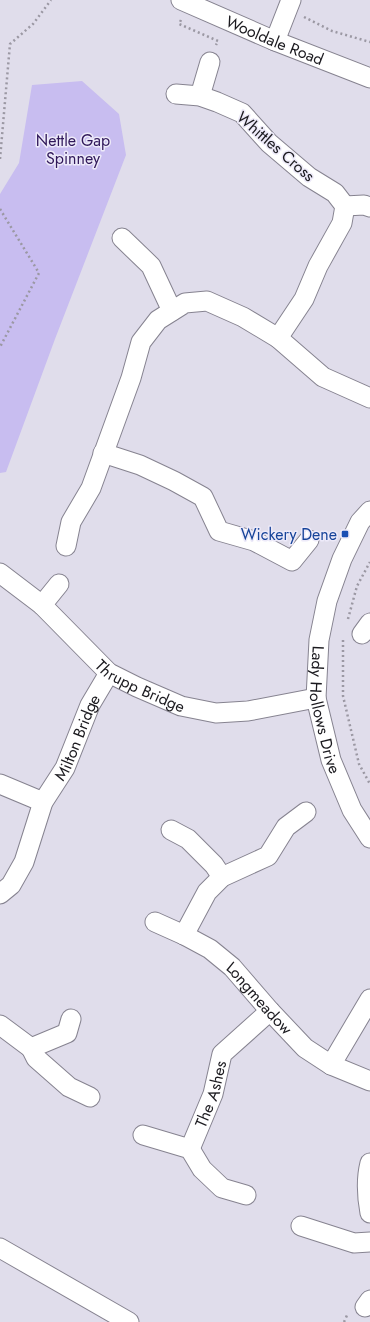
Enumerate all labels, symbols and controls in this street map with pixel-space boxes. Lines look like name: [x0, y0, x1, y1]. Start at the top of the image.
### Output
street label: Wooldale Road: [222, 10, 327, 71]
street label: Whittles Cross: [231, 106, 320, 187]
park label: Nettle Gap Spinney: [36, 129, 110, 170]
place label: Wickery Dene: [241, 523, 337, 546]
marker: Wickery Dene: [340, 529, 350, 539]
street label: Lady Hollows Drive: [304, 645, 346, 777]
street label: Thrupp Bridge: [90, 654, 189, 718]
street label: Milton Bridge: [49, 690, 106, 785]
street label: Longmeadow: [221, 956, 298, 1040]
street label: The Ashes: [189, 1059, 232, 1131]

